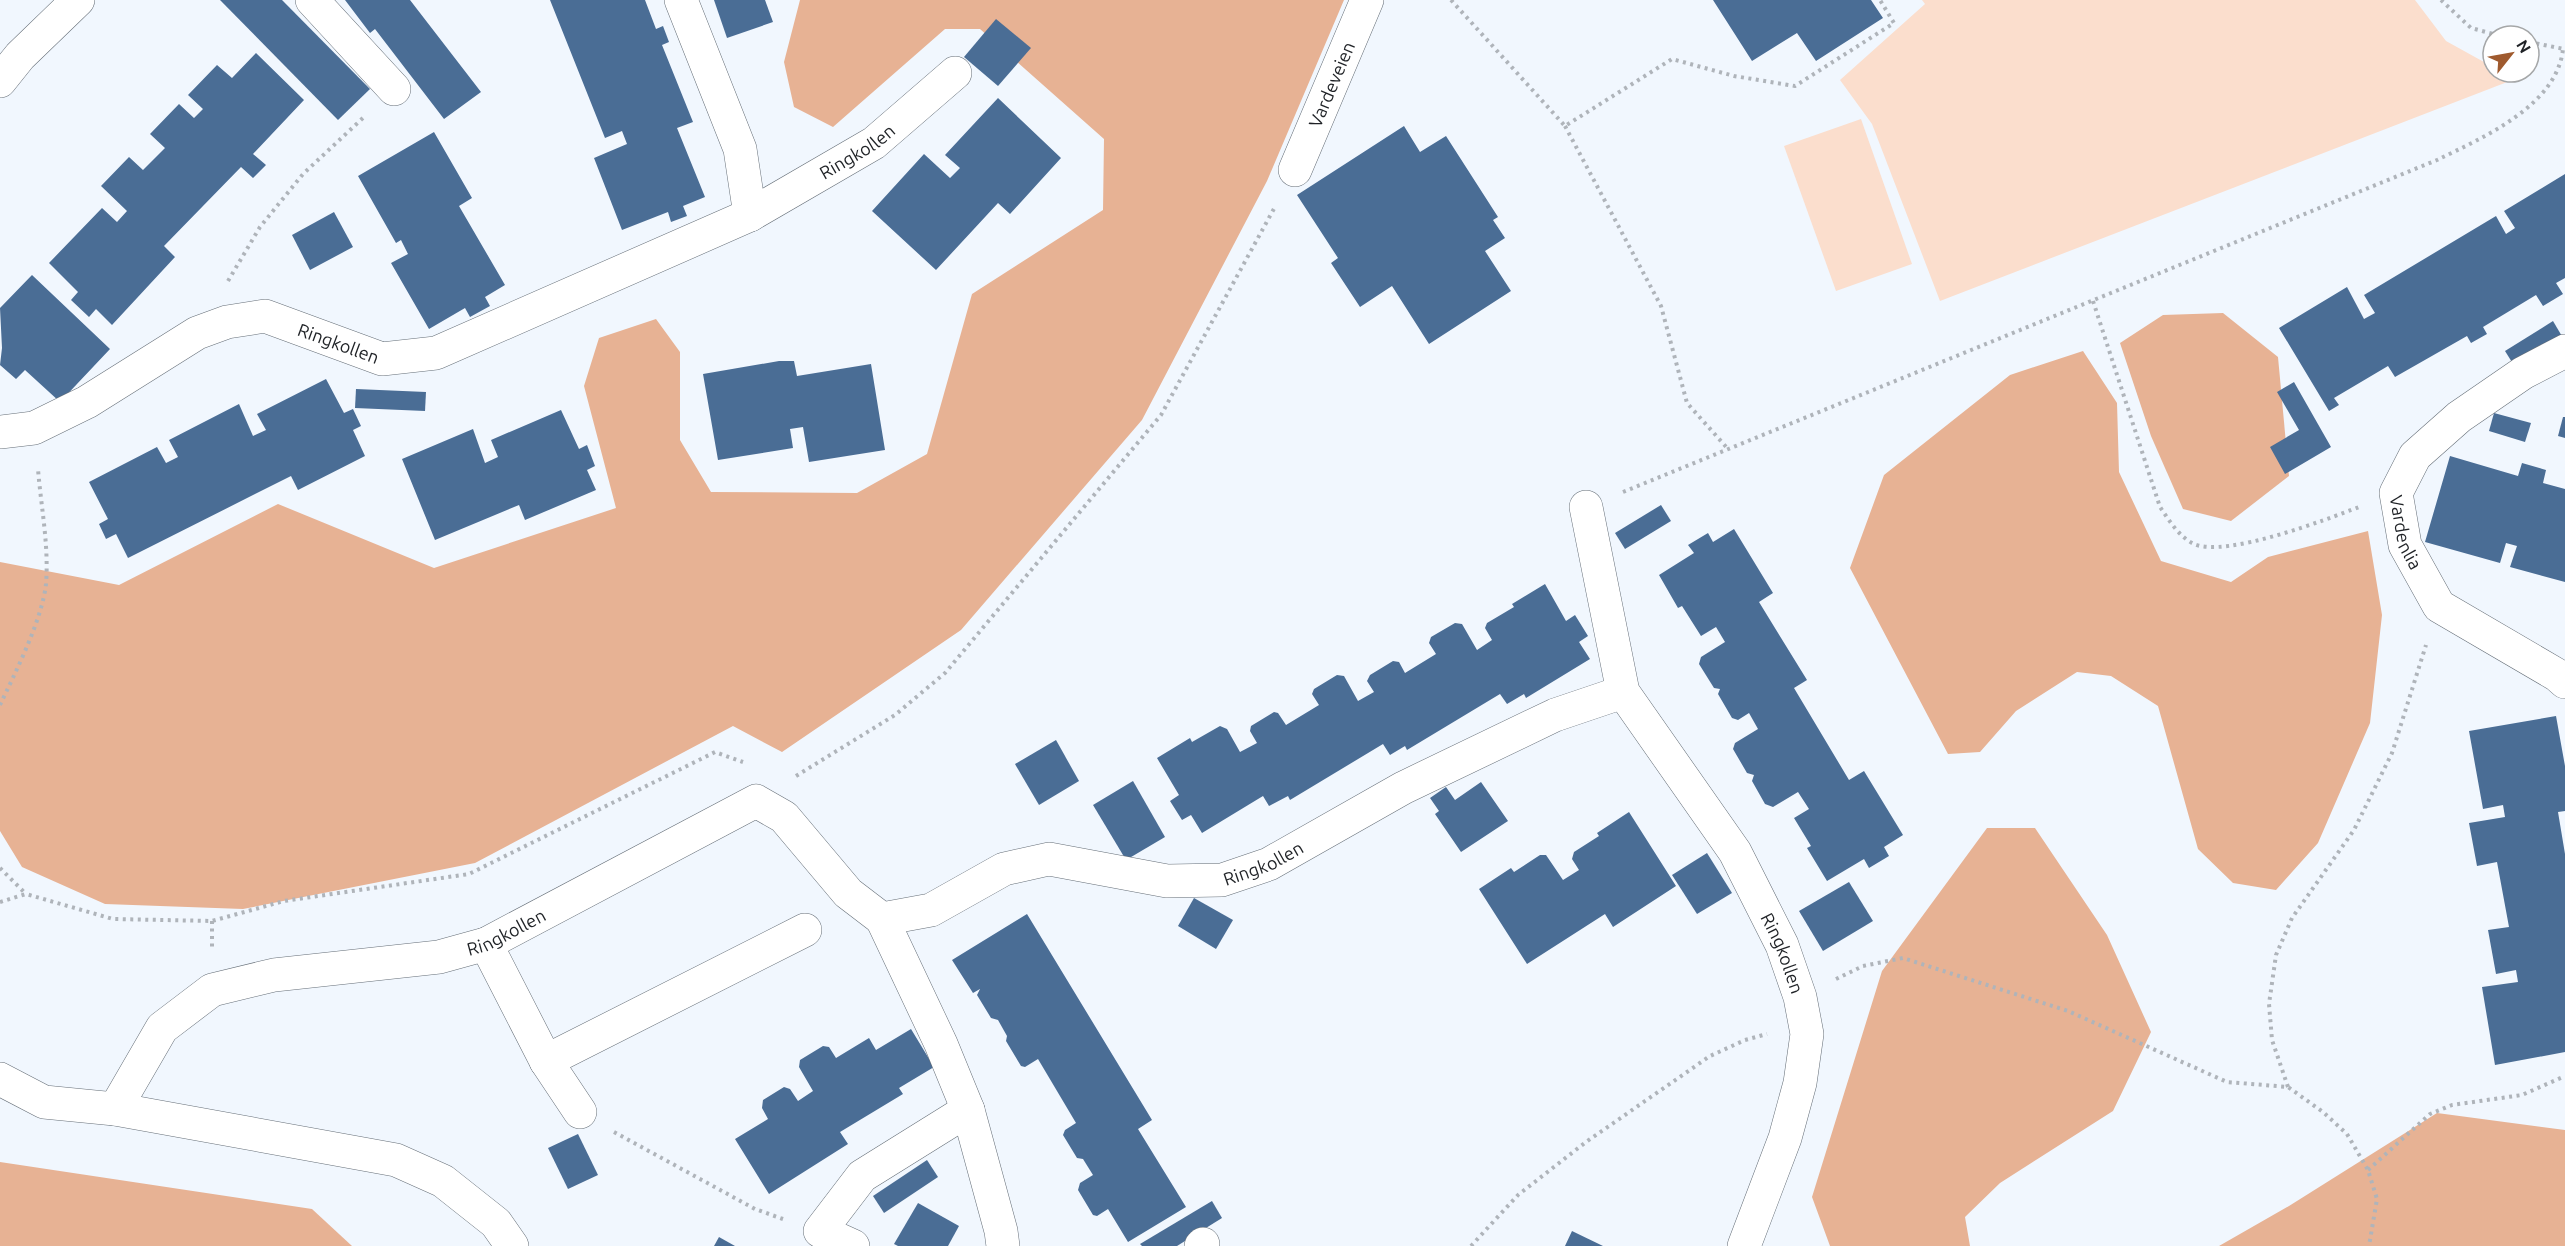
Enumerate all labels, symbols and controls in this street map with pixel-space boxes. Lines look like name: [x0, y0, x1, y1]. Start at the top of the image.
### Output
north arrow: [2481, 24, 2541, 84]
text: N: [2513, 37, 2535, 56]
street label: Vardeveien: [1304, 39, 1358, 130]
street label: Ringkollen: [816, 120, 898, 183]
street label: Ringkollen: [295, 319, 382, 367]
street label: Vardenlia: [2387, 494, 2426, 573]
street label: Ringkollen: [1220, 837, 1306, 889]
street label: Ringkollen: [464, 904, 549, 959]
street label: Ringkollen: [1757, 909, 1808, 996]

